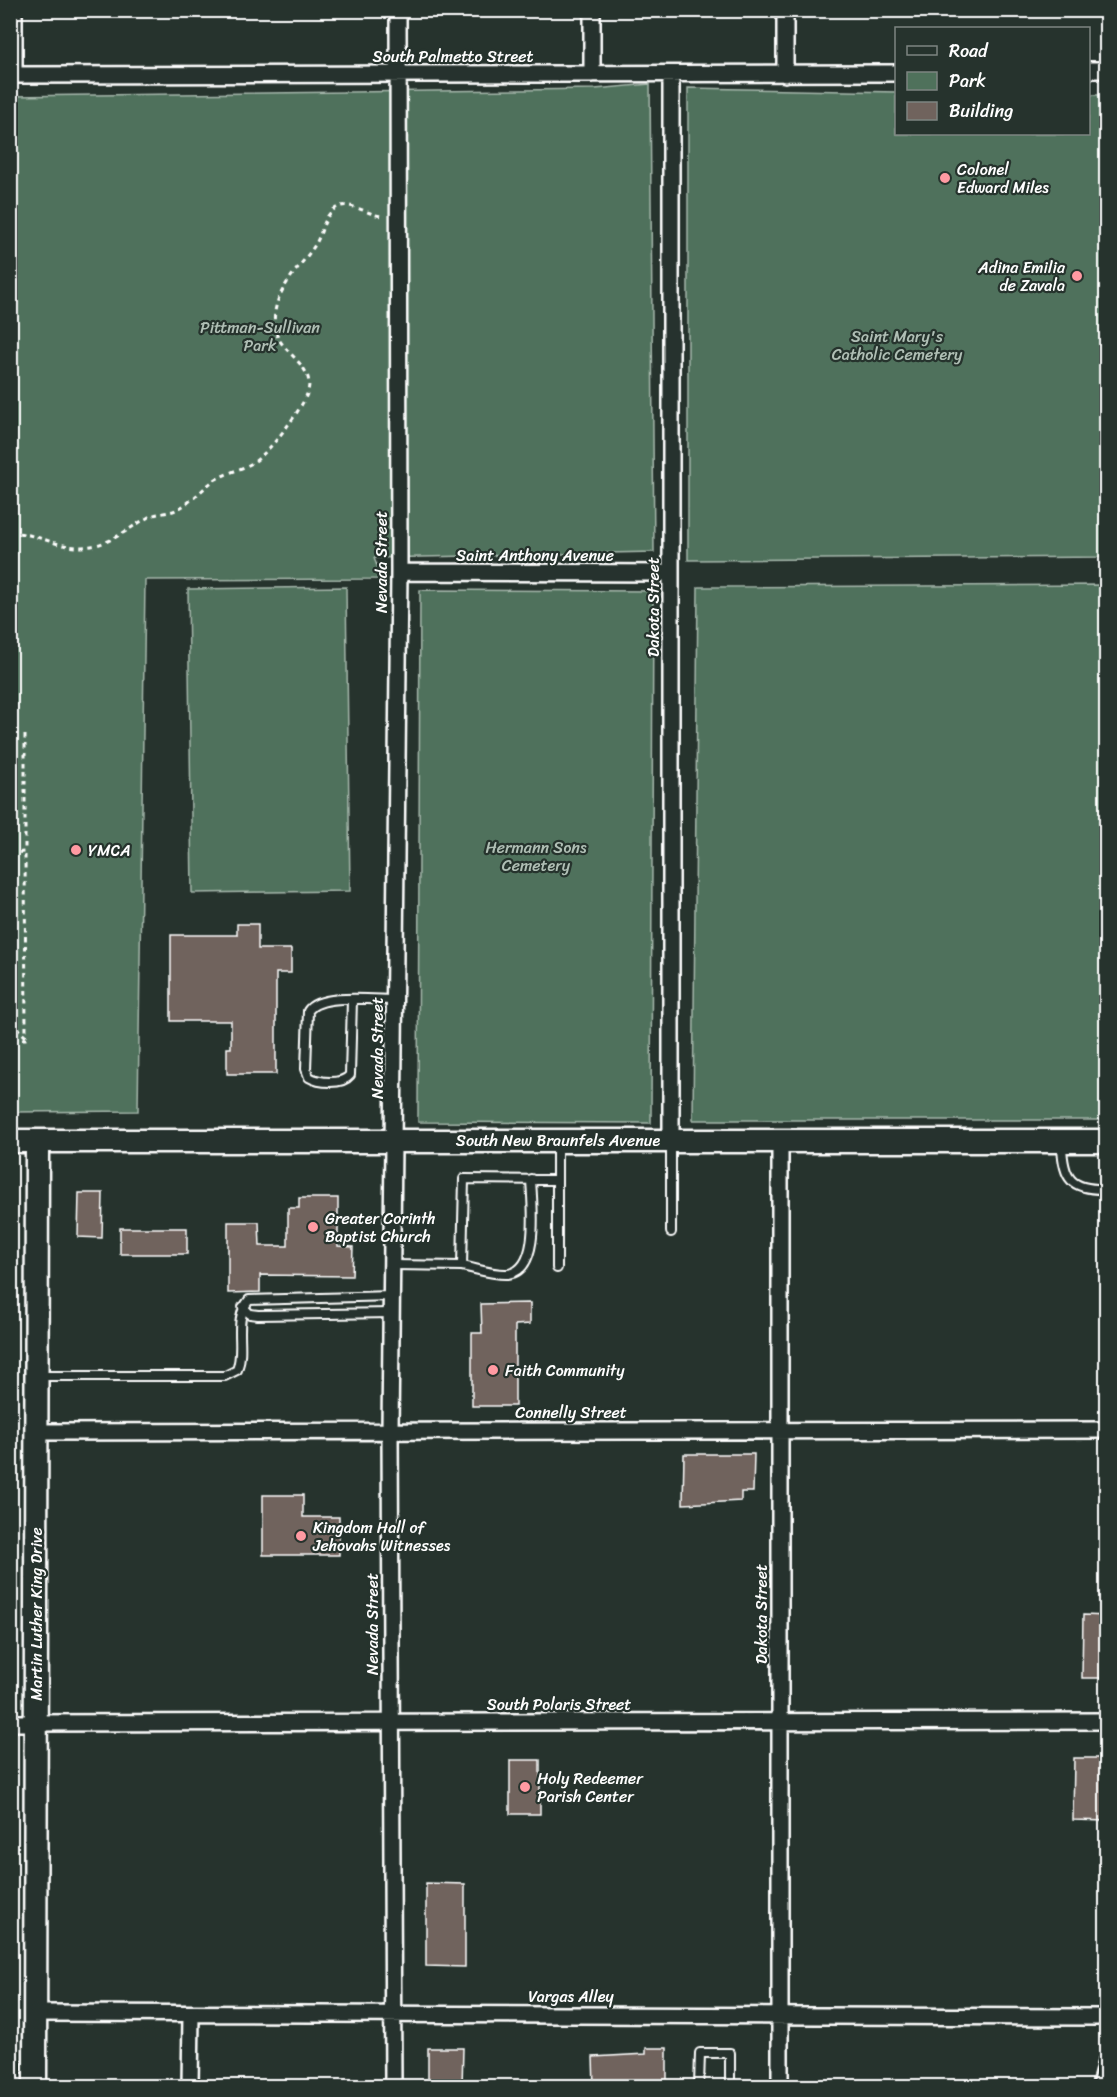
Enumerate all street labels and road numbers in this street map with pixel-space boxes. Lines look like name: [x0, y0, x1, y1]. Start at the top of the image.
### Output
street label: South Palmetto Street: [373, 42, 533, 71]
street label: Nevada Street: [367, 511, 396, 613]
street label: Saint Anthony Avenue: [456, 541, 614, 570]
street label: Dakota Street: [639, 557, 668, 657]
street label: Nevada Street: [363, 997, 392, 1099]
street label: South New Braunfels Avenue: [456, 1126, 660, 1155]
street label: Connelly Street: [515, 1398, 627, 1427]
street label: Martin Luther King Drive: [22, 1527, 51, 1701]
street label: Dakota Street: [747, 1564, 776, 1664]
street label: Nevada Street: [358, 1573, 387, 1675]
street label: South Polaris Street: [487, 1690, 631, 1719]
street label: Vargas Alley: [528, 1982, 614, 2011]

